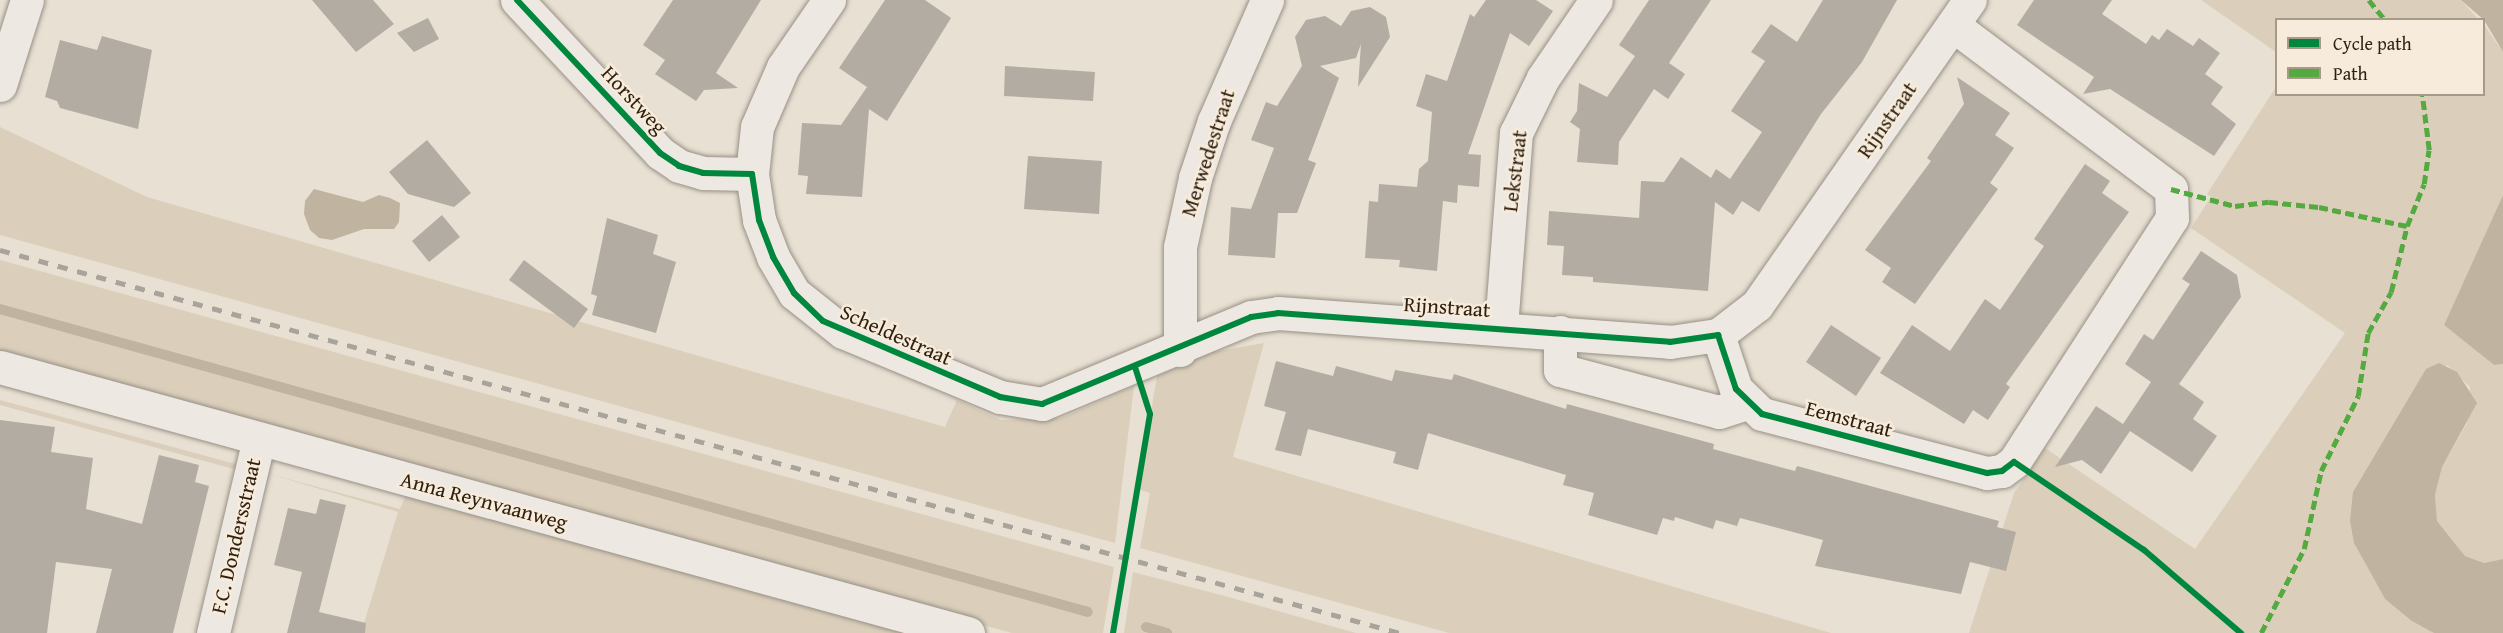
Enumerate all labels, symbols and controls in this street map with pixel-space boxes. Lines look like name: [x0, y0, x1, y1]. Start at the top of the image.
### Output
legend: [2275, 18, 2485, 96]
text: Cycle path: [2333, 30, 2412, 57]
text: Path: [2333, 60, 2368, 87]
street label: Horstweg: [596, 61, 672, 139]
street label: Rijnstraat: [1852, 77, 1922, 163]
street label: Merwedestraat: [1176, 86, 1240, 220]
street label: Lekstraat: [1497, 129, 1533, 213]
street label: Rijnstraat: [1403, 291, 1491, 323]
street label: Scheldestraat: [836, 299, 956, 371]
street label: Eemstraat: [1803, 395, 1895, 443]
street label: F.C. Dondersstraat: [206, 456, 266, 616]
street label: Anna Reynvaanweg: [398, 467, 570, 535]

